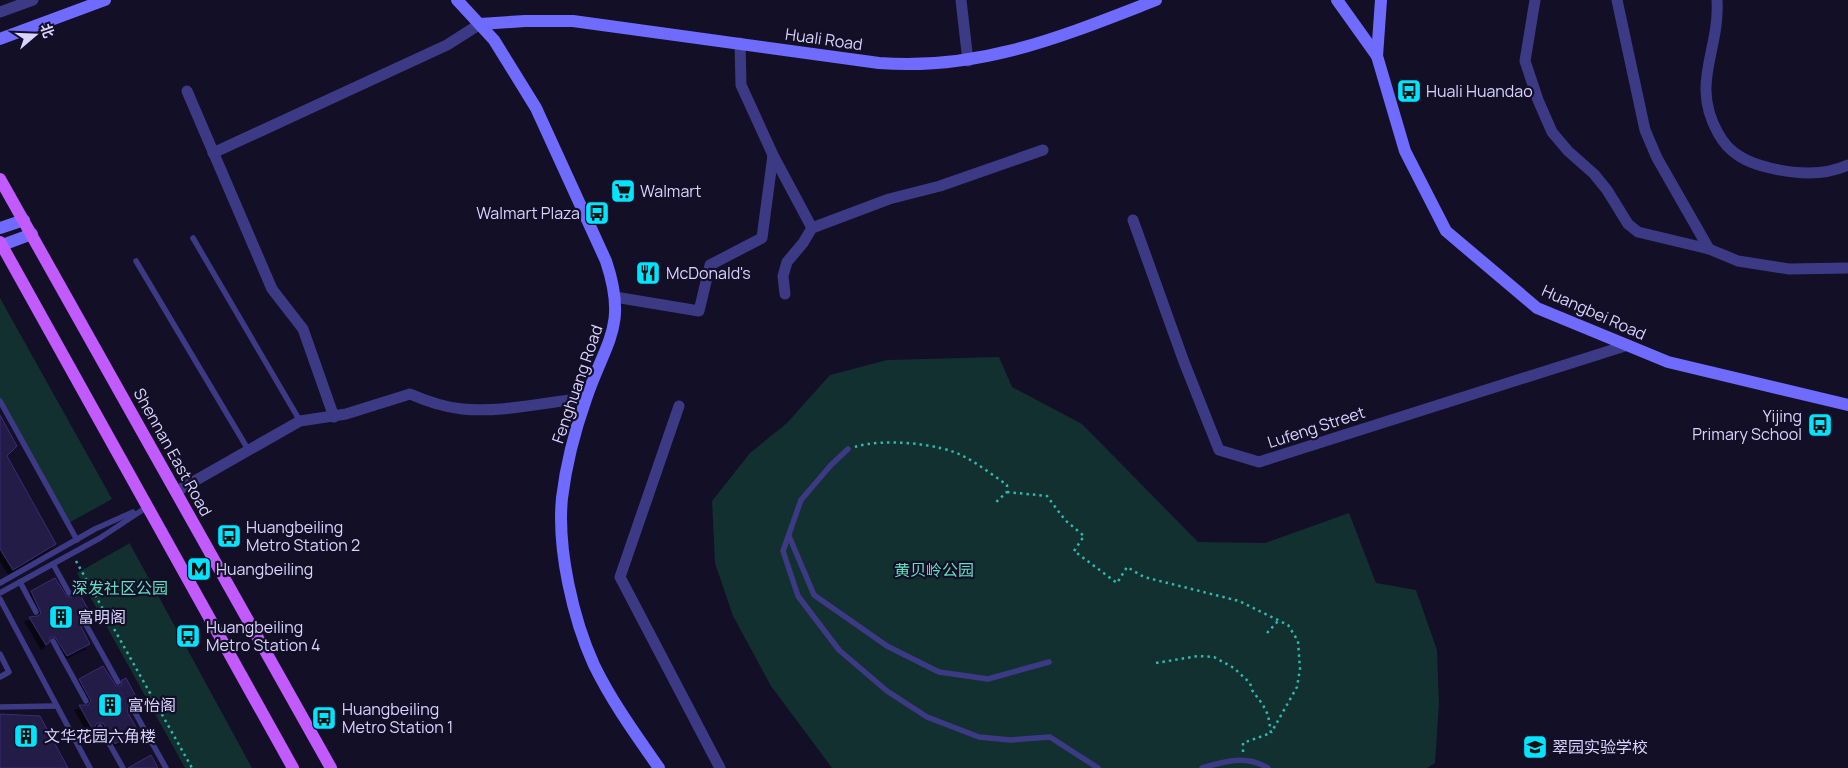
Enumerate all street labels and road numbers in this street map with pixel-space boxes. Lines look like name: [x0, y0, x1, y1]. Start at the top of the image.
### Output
street label: Huali Road: [784, 23, 864, 55]
street label: Huangbei Road: [1538, 279, 1650, 345]
street label: Fenghuang Road: [546, 322, 608, 446]
street label: Shennan East Road: [129, 384, 217, 520]
street label: Lufeng Street: [1264, 401, 1368, 453]

